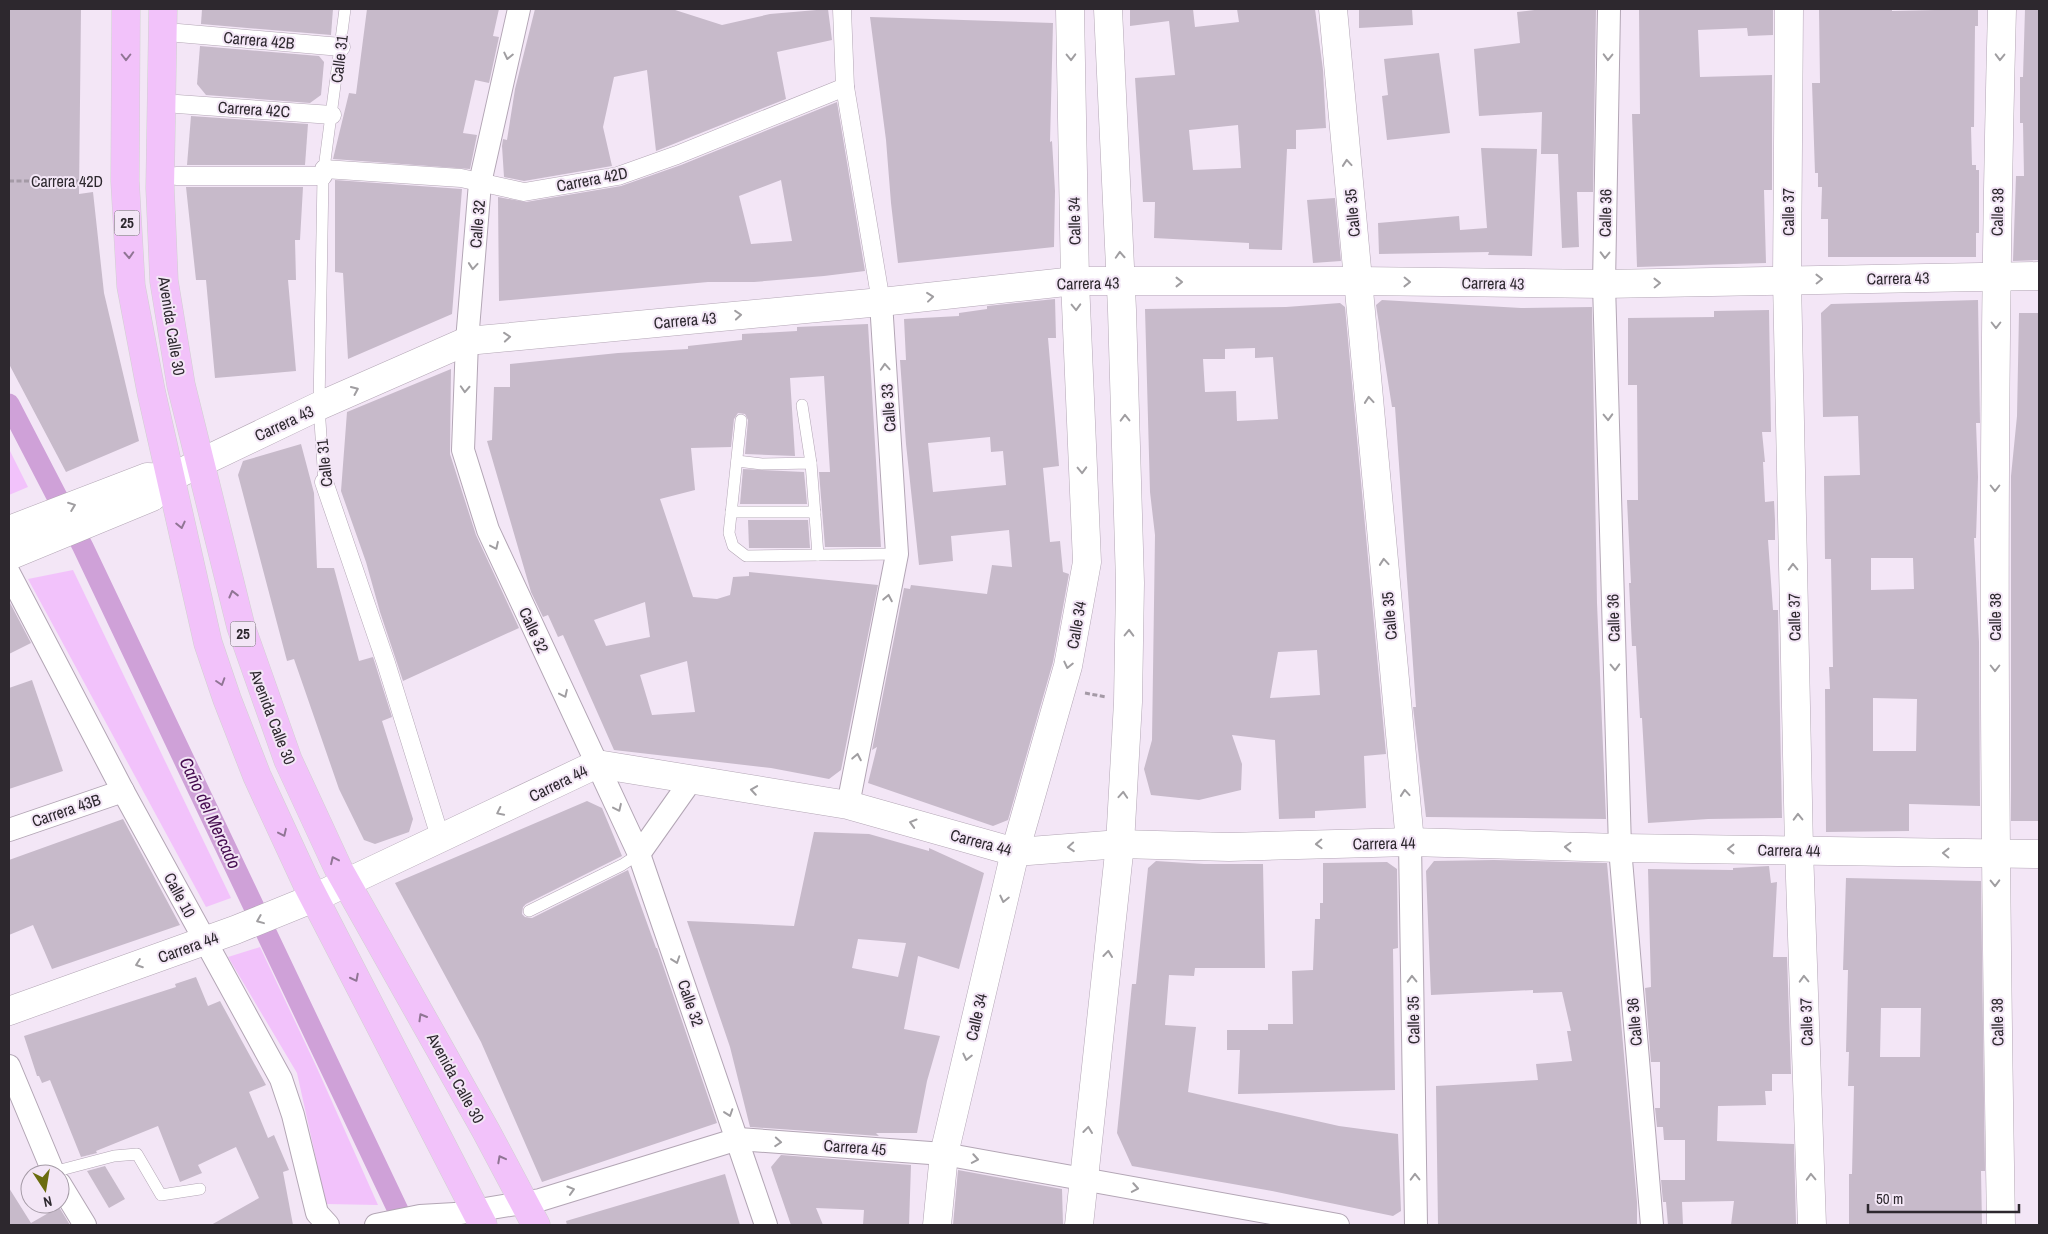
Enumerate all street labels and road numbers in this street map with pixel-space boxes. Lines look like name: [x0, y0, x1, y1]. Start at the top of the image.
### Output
street label: Carrera 42B: [222, 26, 296, 54]
street label: Calle 31: [325, 33, 353, 84]
street label: Carrera 42C: [217, 96, 291, 122]
street label: Carrera 42D: [554, 161, 630, 197]
street label: Carrera 42D: [31, 170, 103, 192]
street label: Calle 35: [1339, 188, 1365, 238]
street label: Calle 37: [1777, 188, 1799, 236]
street label: Calle 38: [1986, 188, 2008, 236]
street label: Calle 36: [1594, 189, 1616, 237]
street label: Calle 34: [1063, 197, 1085, 245]
street label: Calle 32: [464, 199, 490, 249]
road number: 25: [114, 210, 140, 236]
street label: Carrera 43: [1866, 266, 1930, 290]
street label: Carrera 43: [1056, 271, 1120, 295]
street label: Carrera 43: [1461, 271, 1525, 295]
street label: Avenida Calle 30: [153, 274, 191, 377]
street label: Carrera 43: [653, 306, 717, 334]
street label: Calle 33: [875, 383, 901, 433]
street label: Carrera 43: [251, 400, 317, 446]
street label: Calle 31: [310, 437, 337, 488]
street label: Calle 35: [1376, 591, 1402, 641]
street label: Calle 37: [1783, 593, 1805, 641]
street label: Calle 38: [1984, 593, 2006, 641]
street label: Calle 36: [1601, 594, 1625, 642]
street label: Calle 34: [1061, 599, 1091, 651]
street label: Calle 32: [514, 604, 554, 656]
road number: 25: [230, 622, 256, 646]
street label: Avenida Calle 30: [245, 666, 301, 767]
street label: Carrera 44: [525, 759, 591, 807]
street label: Carrera 43B: [29, 788, 104, 832]
street label: Carrera 44: [948, 823, 1014, 861]
street label: Carrera 44: [1352, 831, 1416, 855]
street label: Carrera 44: [1757, 838, 1821, 862]
street label: Calle 10: [159, 869, 201, 921]
street label: Carrera 44: [155, 926, 221, 968]
street label: Calle 32: [673, 977, 709, 1029]
street label: Calle 34: [960, 991, 992, 1043]
street label: Calle 35: [1402, 996, 1424, 1044]
street label: Calle 36: [1621, 997, 1647, 1047]
street label: Calle 37: [1794, 998, 1818, 1046]
street label: Calle 38: [1986, 998, 2008, 1046]
street label: Avenida Calle 30: [422, 1028, 490, 1127]
street label: Carrera 45: [823, 1134, 887, 1160]

